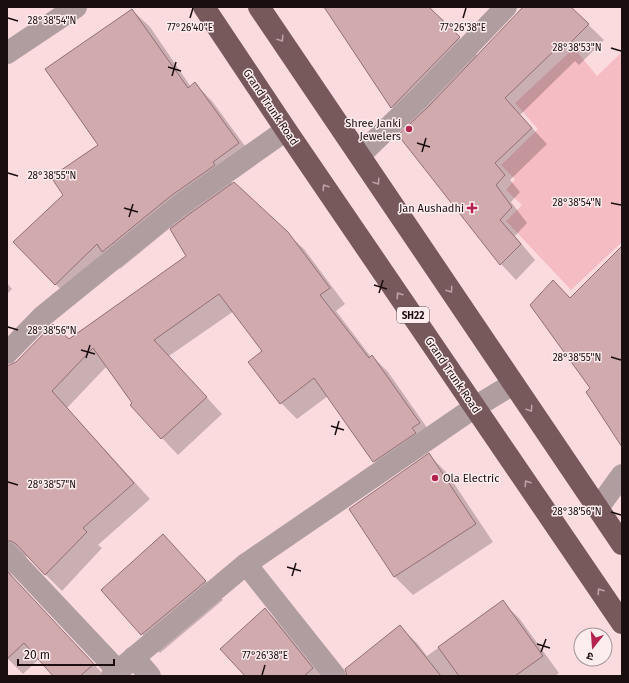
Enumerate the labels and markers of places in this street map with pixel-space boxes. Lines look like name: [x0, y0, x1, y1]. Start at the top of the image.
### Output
place label: Shree Janki Jewelers: [345, 117, 401, 143]
marker: Shree Janki Jewelers: [404, 124, 414, 134]
place label: Jan Aushadhi: [399, 202, 464, 215]
marker: Jan Aushadhi: [467, 203, 477, 213]
place label: Ola Electric: [443, 472, 500, 485]
marker: Ola Electric: [430, 473, 440, 483]

